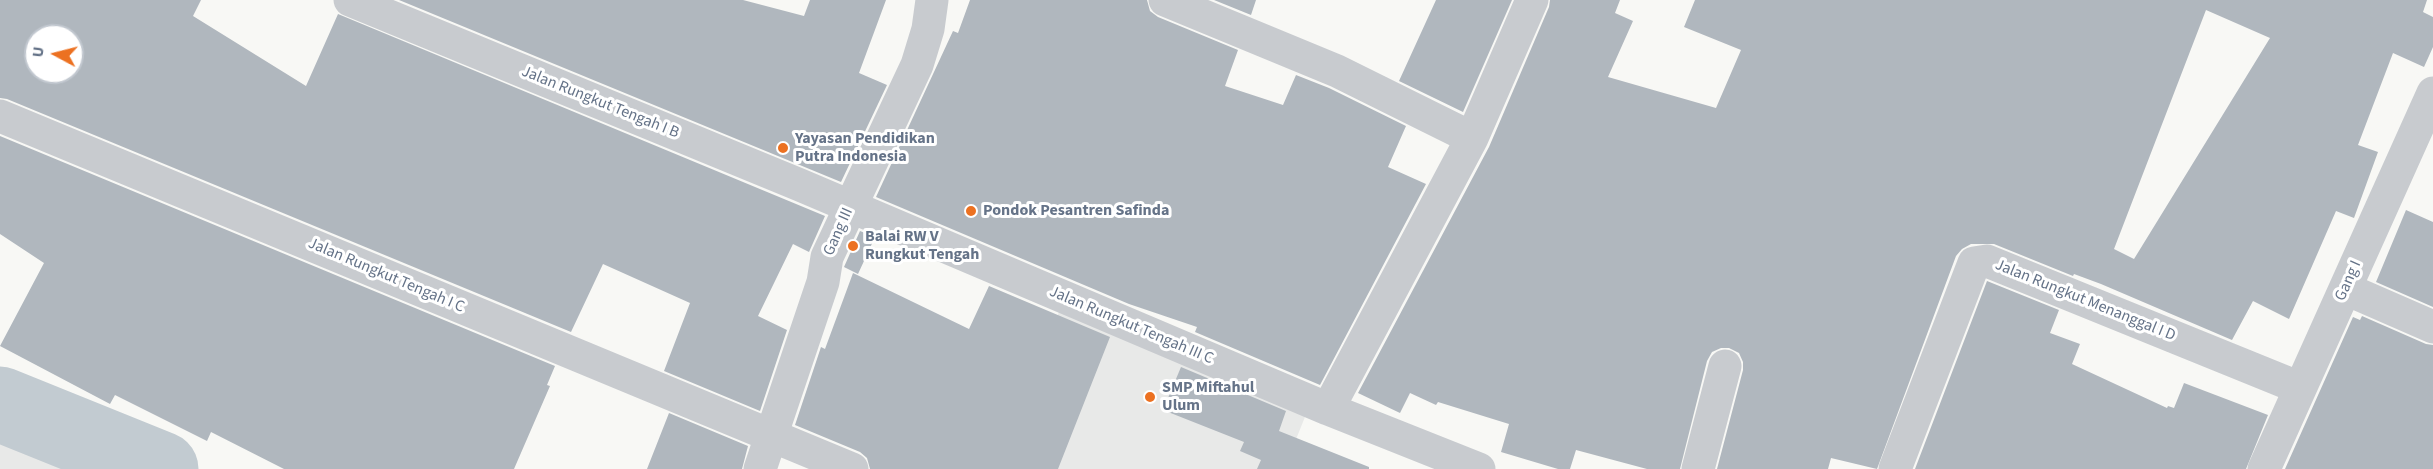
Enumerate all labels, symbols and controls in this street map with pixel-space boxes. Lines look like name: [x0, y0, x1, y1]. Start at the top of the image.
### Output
north arrow: [24, 24, 84, 84]
text: U: [27, 45, 50, 59]
street label: Jalan Rungkut Tengah I B: [518, 63, 682, 143]
place label: Yayasan Pendidikan Putra Indonesia: [795, 129, 935, 167]
marker: Yayasan Pendidikan Putra Indonesia: [776, 141, 790, 155]
place label: Pondok Pesantren Safinda: [983, 201, 1169, 221]
marker: Pondok Pesantren Safinda: [964, 204, 978, 218]
street label: Gang III: [820, 205, 858, 259]
place label: Balai RW V Rungkut Tengah: [865, 227, 979, 265]
street label: Jalan Rungkut Tengah I C: [305, 234, 467, 318]
marker: Balai RW V Rungkut Tengah: [846, 239, 860, 253]
street label: Jalan Rungkut Menanggal I D: [1992, 256, 2178, 346]
street label: Gang I: [2332, 258, 2366, 304]
street label: Jalan Rungkut Tengah III C: [1046, 283, 1216, 369]
place label: SMP Miftahul Ulum: [1162, 378, 1254, 416]
marker: SMP Miftahul Ulum: [1143, 390, 1157, 404]

